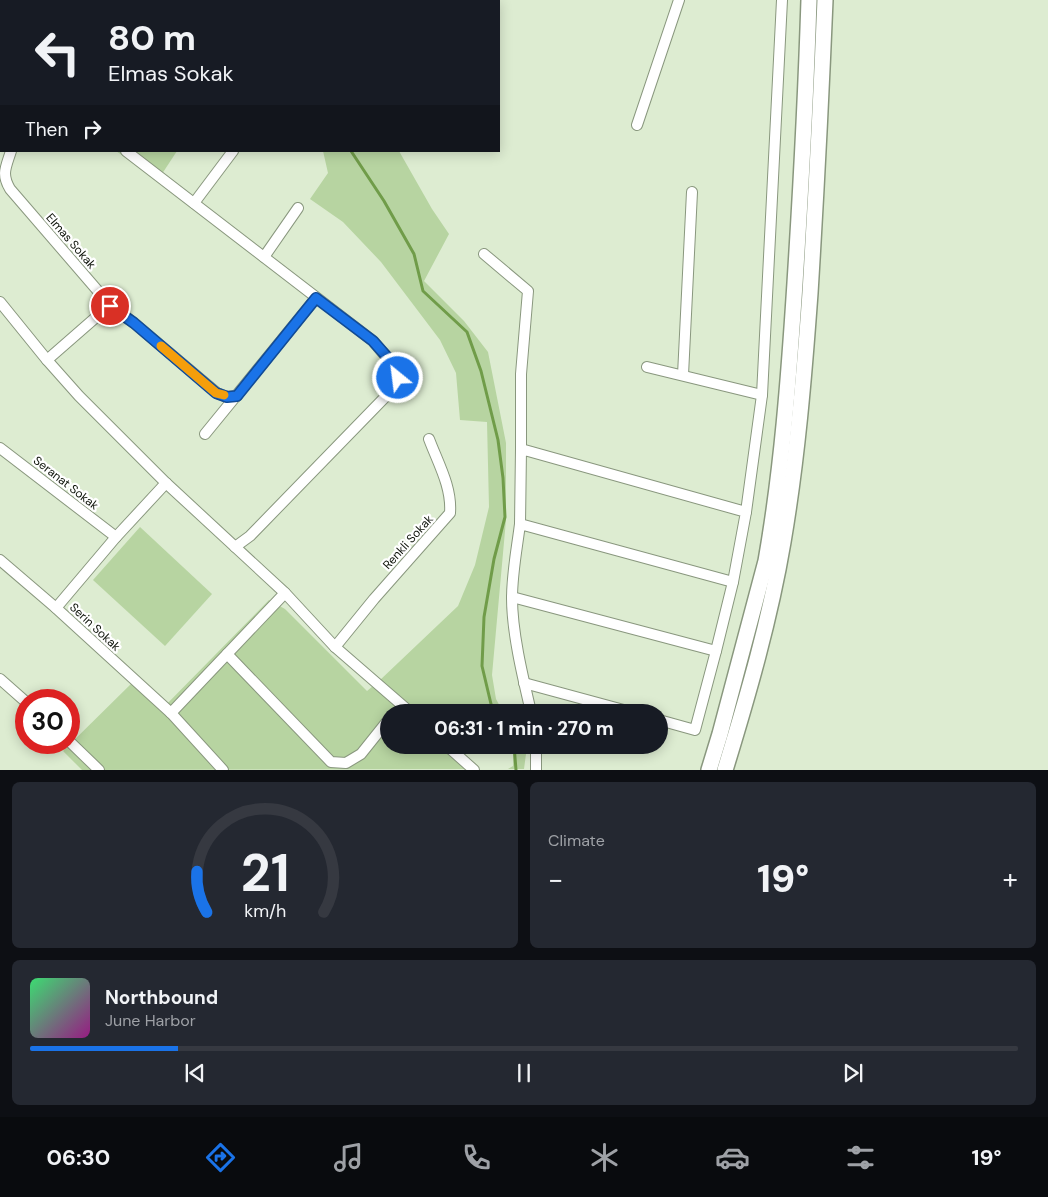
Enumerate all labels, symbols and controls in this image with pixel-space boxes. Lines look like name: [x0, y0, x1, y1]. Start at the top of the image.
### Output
text: 80 m: [108, 15, 196, 61]
icon: left: [25, 20, 90, 85]
text: Elmas Sokak: [108, 59, 234, 88]
icon: right: [78, 115, 106, 143]
text: Then: [25, 117, 68, 142]
street label: Elmas Sokak: [42, 210, 100, 272]
pin: [89, 285, 131, 327]
icon: arrive: [96, 292, 124, 320]
position arrow: [371, 351, 423, 403]
street label: Seranat Sokak: [30, 453, 102, 513]
street label: Renkli Sokak: [379, 511, 437, 573]
street label: Serin Sokak: [66, 599, 124, 655]
speed limit sign: 30: [15, 689, 80, 754]
text: 06:31 · 1 min · 270 m: [434, 716, 614, 741]
text: Climate: [548, 830, 605, 851]
text: 21: [241, 839, 289, 907]
text: 19°: [757, 854, 809, 904]
text: −: [548, 861, 563, 898]
text: +: [1003, 861, 1018, 898]
text: km/h: [244, 899, 286, 923]
text: Northbound: [105, 985, 218, 1010]
text: June Harbor: [105, 1010, 196, 1031]
icon: previous: [181, 1059, 209, 1087]
icon: pause: [510, 1059, 538, 1087]
icon: next: [839, 1059, 867, 1087]
icon: directions: [203, 1140, 238, 1175]
icon: music: [331, 1140, 366, 1175]
icon: phone: [459, 1140, 494, 1175]
icon: climate: [587, 1140, 622, 1175]
icon: car: [715, 1140, 750, 1175]
icon: filters: [843, 1140, 878, 1175]
text: 06:30: [47, 1143, 110, 1172]
text: 19°: [972, 1143, 1001, 1172]

